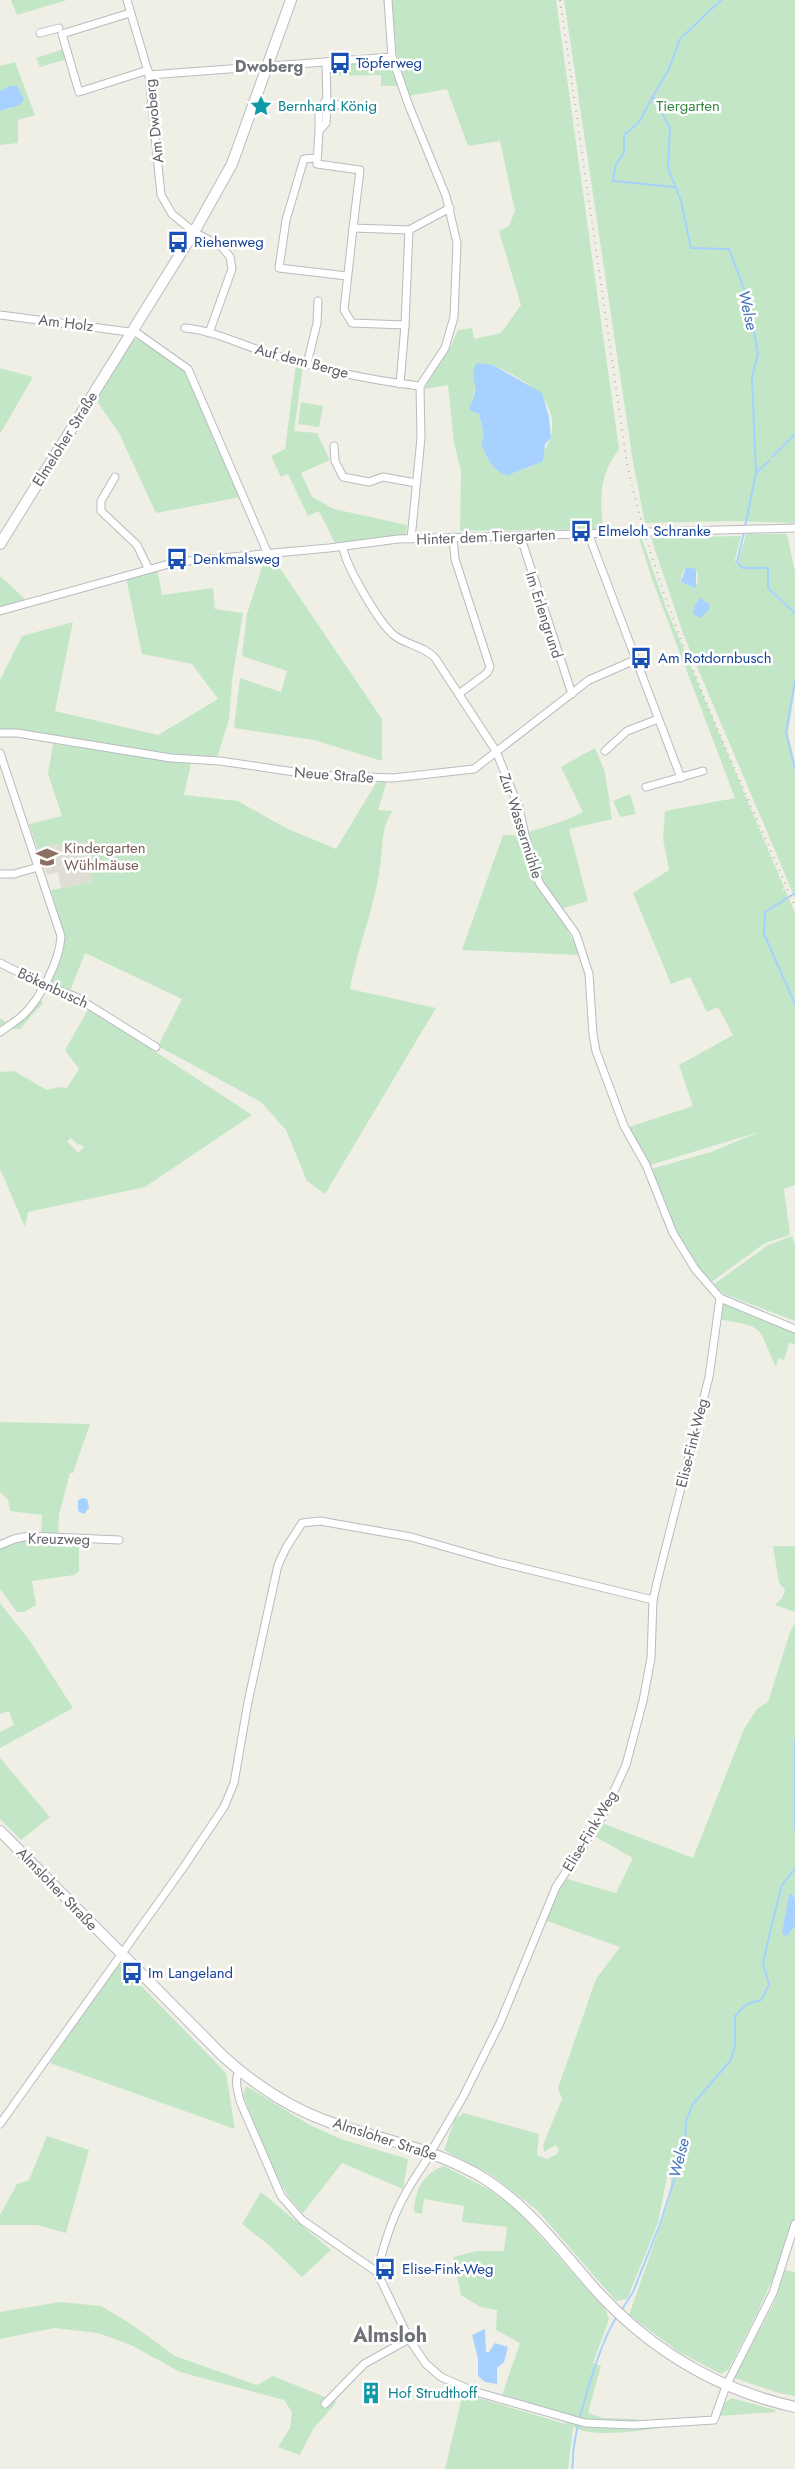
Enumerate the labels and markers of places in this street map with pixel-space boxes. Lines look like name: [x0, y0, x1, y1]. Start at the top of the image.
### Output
bus stop icon: Töpferweg: [327, 50, 353, 76]
place label: Töpferweg: [356, 52, 422, 74]
place icon: Bernhard König: [248, 93, 274, 119]
place label: Bernhard König: [278, 95, 377, 117]
bus stop icon: Riehenweg: [165, 229, 191, 255]
place label: Riehenweg: [194, 231, 264, 253]
bus stop icon: Elmeloh Schranke: [568, 518, 594, 544]
place label: Elmeloh Schranke: [598, 520, 711, 542]
bus stop icon: Denkmalsweg: [164, 546, 190, 572]
place label: Denkmalsweg: [193, 548, 280, 570]
bus stop icon: Am Rotdornbusch: [628, 645, 654, 671]
place label: Am Rotdornbusch: [658, 647, 772, 669]
place label: Kindergarten Wühlmäuse: [64, 837, 146, 876]
school or university icon: Kindergarten Wühlmäuse: [34, 844, 60, 870]
bus stop icon: Im Langeland: [119, 1960, 145, 1986]
place label: Im Langeland: [148, 1962, 233, 1984]
bus stop icon: Elise-Fink-Weg: [372, 2256, 398, 2282]
place label: Elise-Fink-Weg: [402, 2258, 493, 2280]
building icon: Hof Strudthoff: [358, 2380, 384, 2406]
place label: Hof Strudthoff: [388, 2382, 478, 2404]

